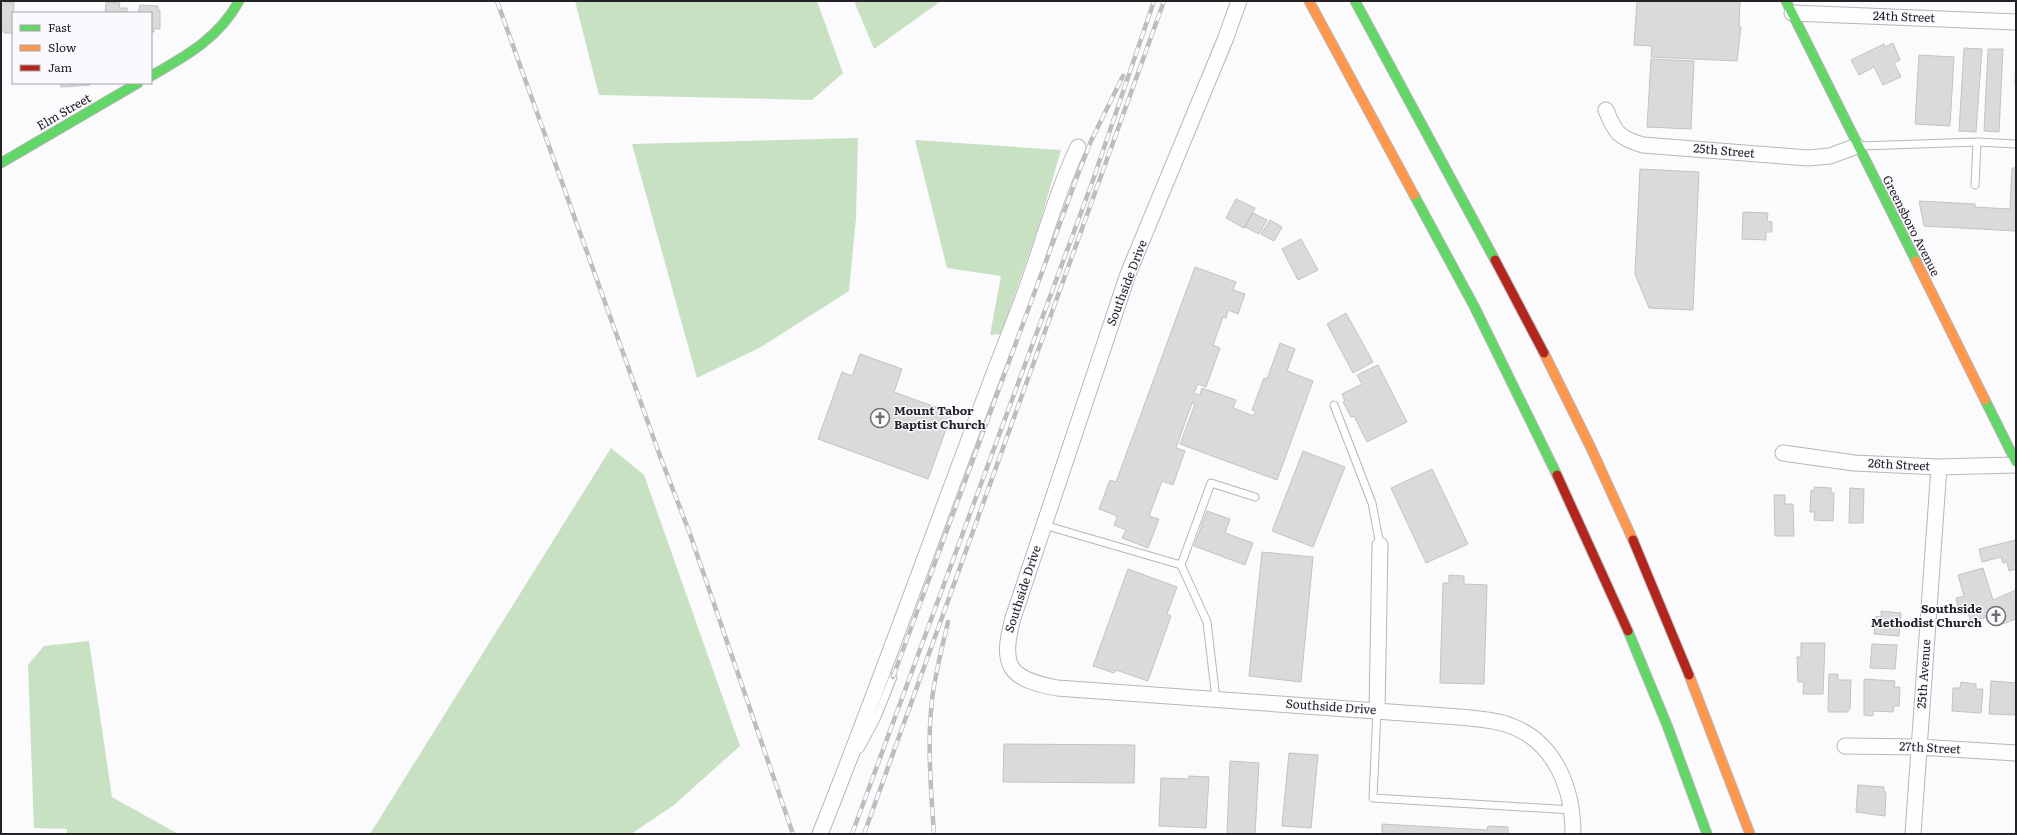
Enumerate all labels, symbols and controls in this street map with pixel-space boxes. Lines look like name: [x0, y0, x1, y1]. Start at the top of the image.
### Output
street label: 24th Street: [1873, 6, 1936, 26]
legend: [12, 12, 152, 84]
text: Fast: [48, 18, 72, 36]
text: Slow: [48, 38, 77, 56]
text: Jam: [48, 58, 73, 76]
street label: Elm Street: [33, 88, 94, 134]
street label: 25th Street: [1693, 138, 1756, 162]
street label: Greensboro Avenue: [1879, 172, 1945, 279]
street label: Southside Drive: [1101, 237, 1151, 328]
place label: Mount Tabor Baptist Church: [894, 401, 986, 433]
church icon: Mount Tabor Baptist Church: [869, 407, 891, 429]
street label: 26th Street: [1868, 453, 1931, 475]
street label: Southside Drive: [999, 543, 1045, 635]
place label: Southside Methodist Church: [1871, 599, 1982, 631]
church icon: Southside Methodist Church: [1985, 605, 2007, 627]
street label: 25th Avenue: [1912, 639, 1934, 709]
street label: Southside Drive: [1285, 694, 1377, 718]
street label: 27th Street: [1899, 736, 1961, 758]

